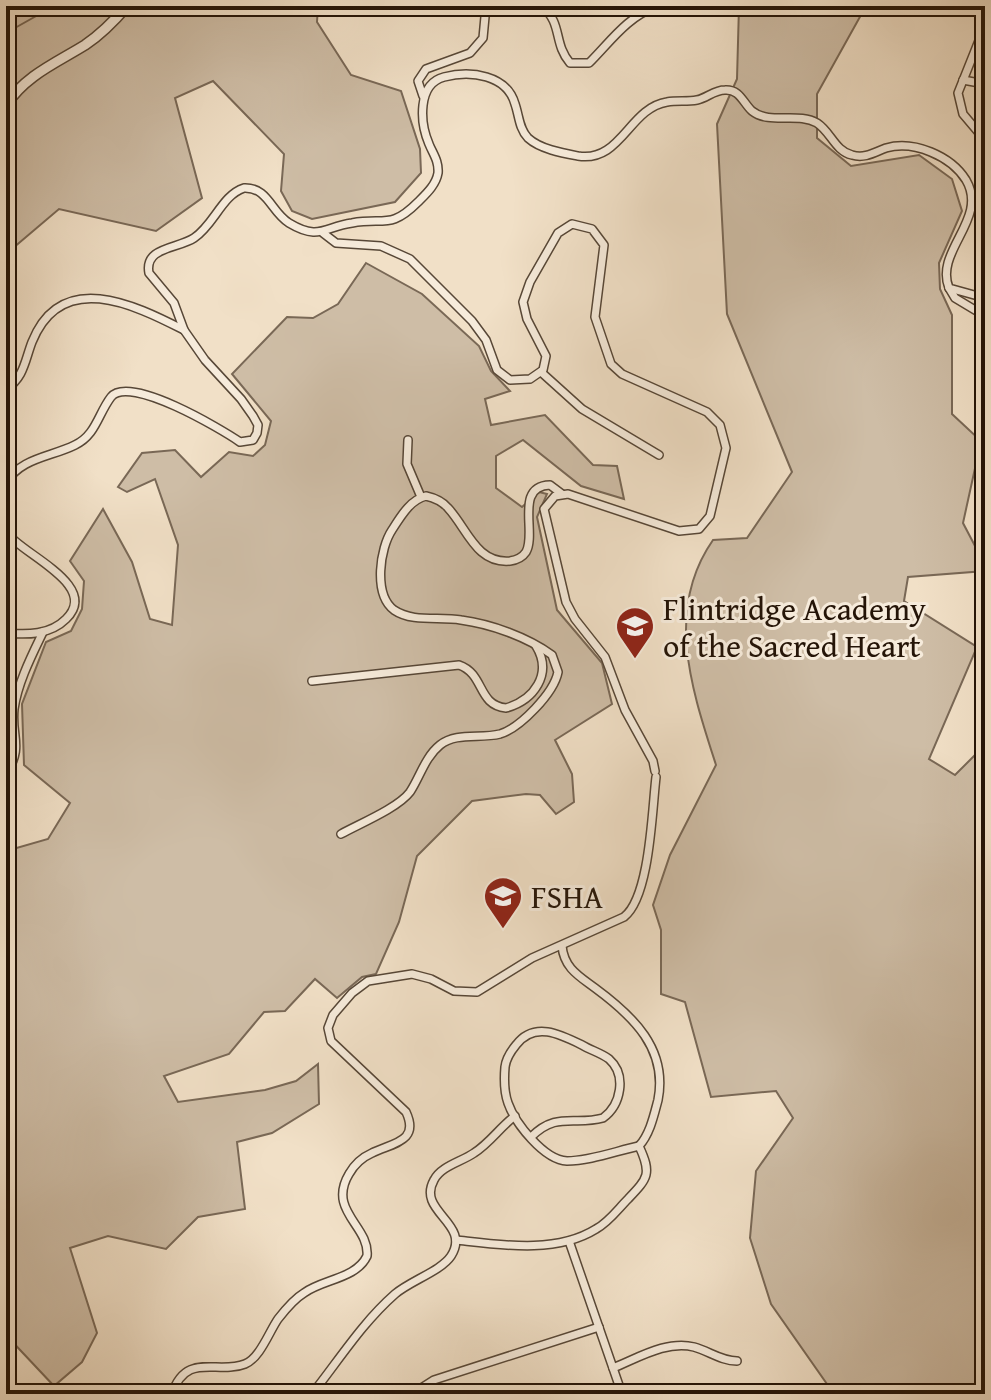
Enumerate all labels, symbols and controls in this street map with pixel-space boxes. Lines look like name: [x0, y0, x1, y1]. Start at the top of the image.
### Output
place label: Flintridge Academy of the Sacred Heart: [663, 585, 926, 669]
school or university icon: Flintridge Academy of the Sacred Heart: [614, 605, 656, 660]
place label: FSHA: [531, 873, 603, 920]
school or university icon: FSHA: [482, 875, 524, 930]

